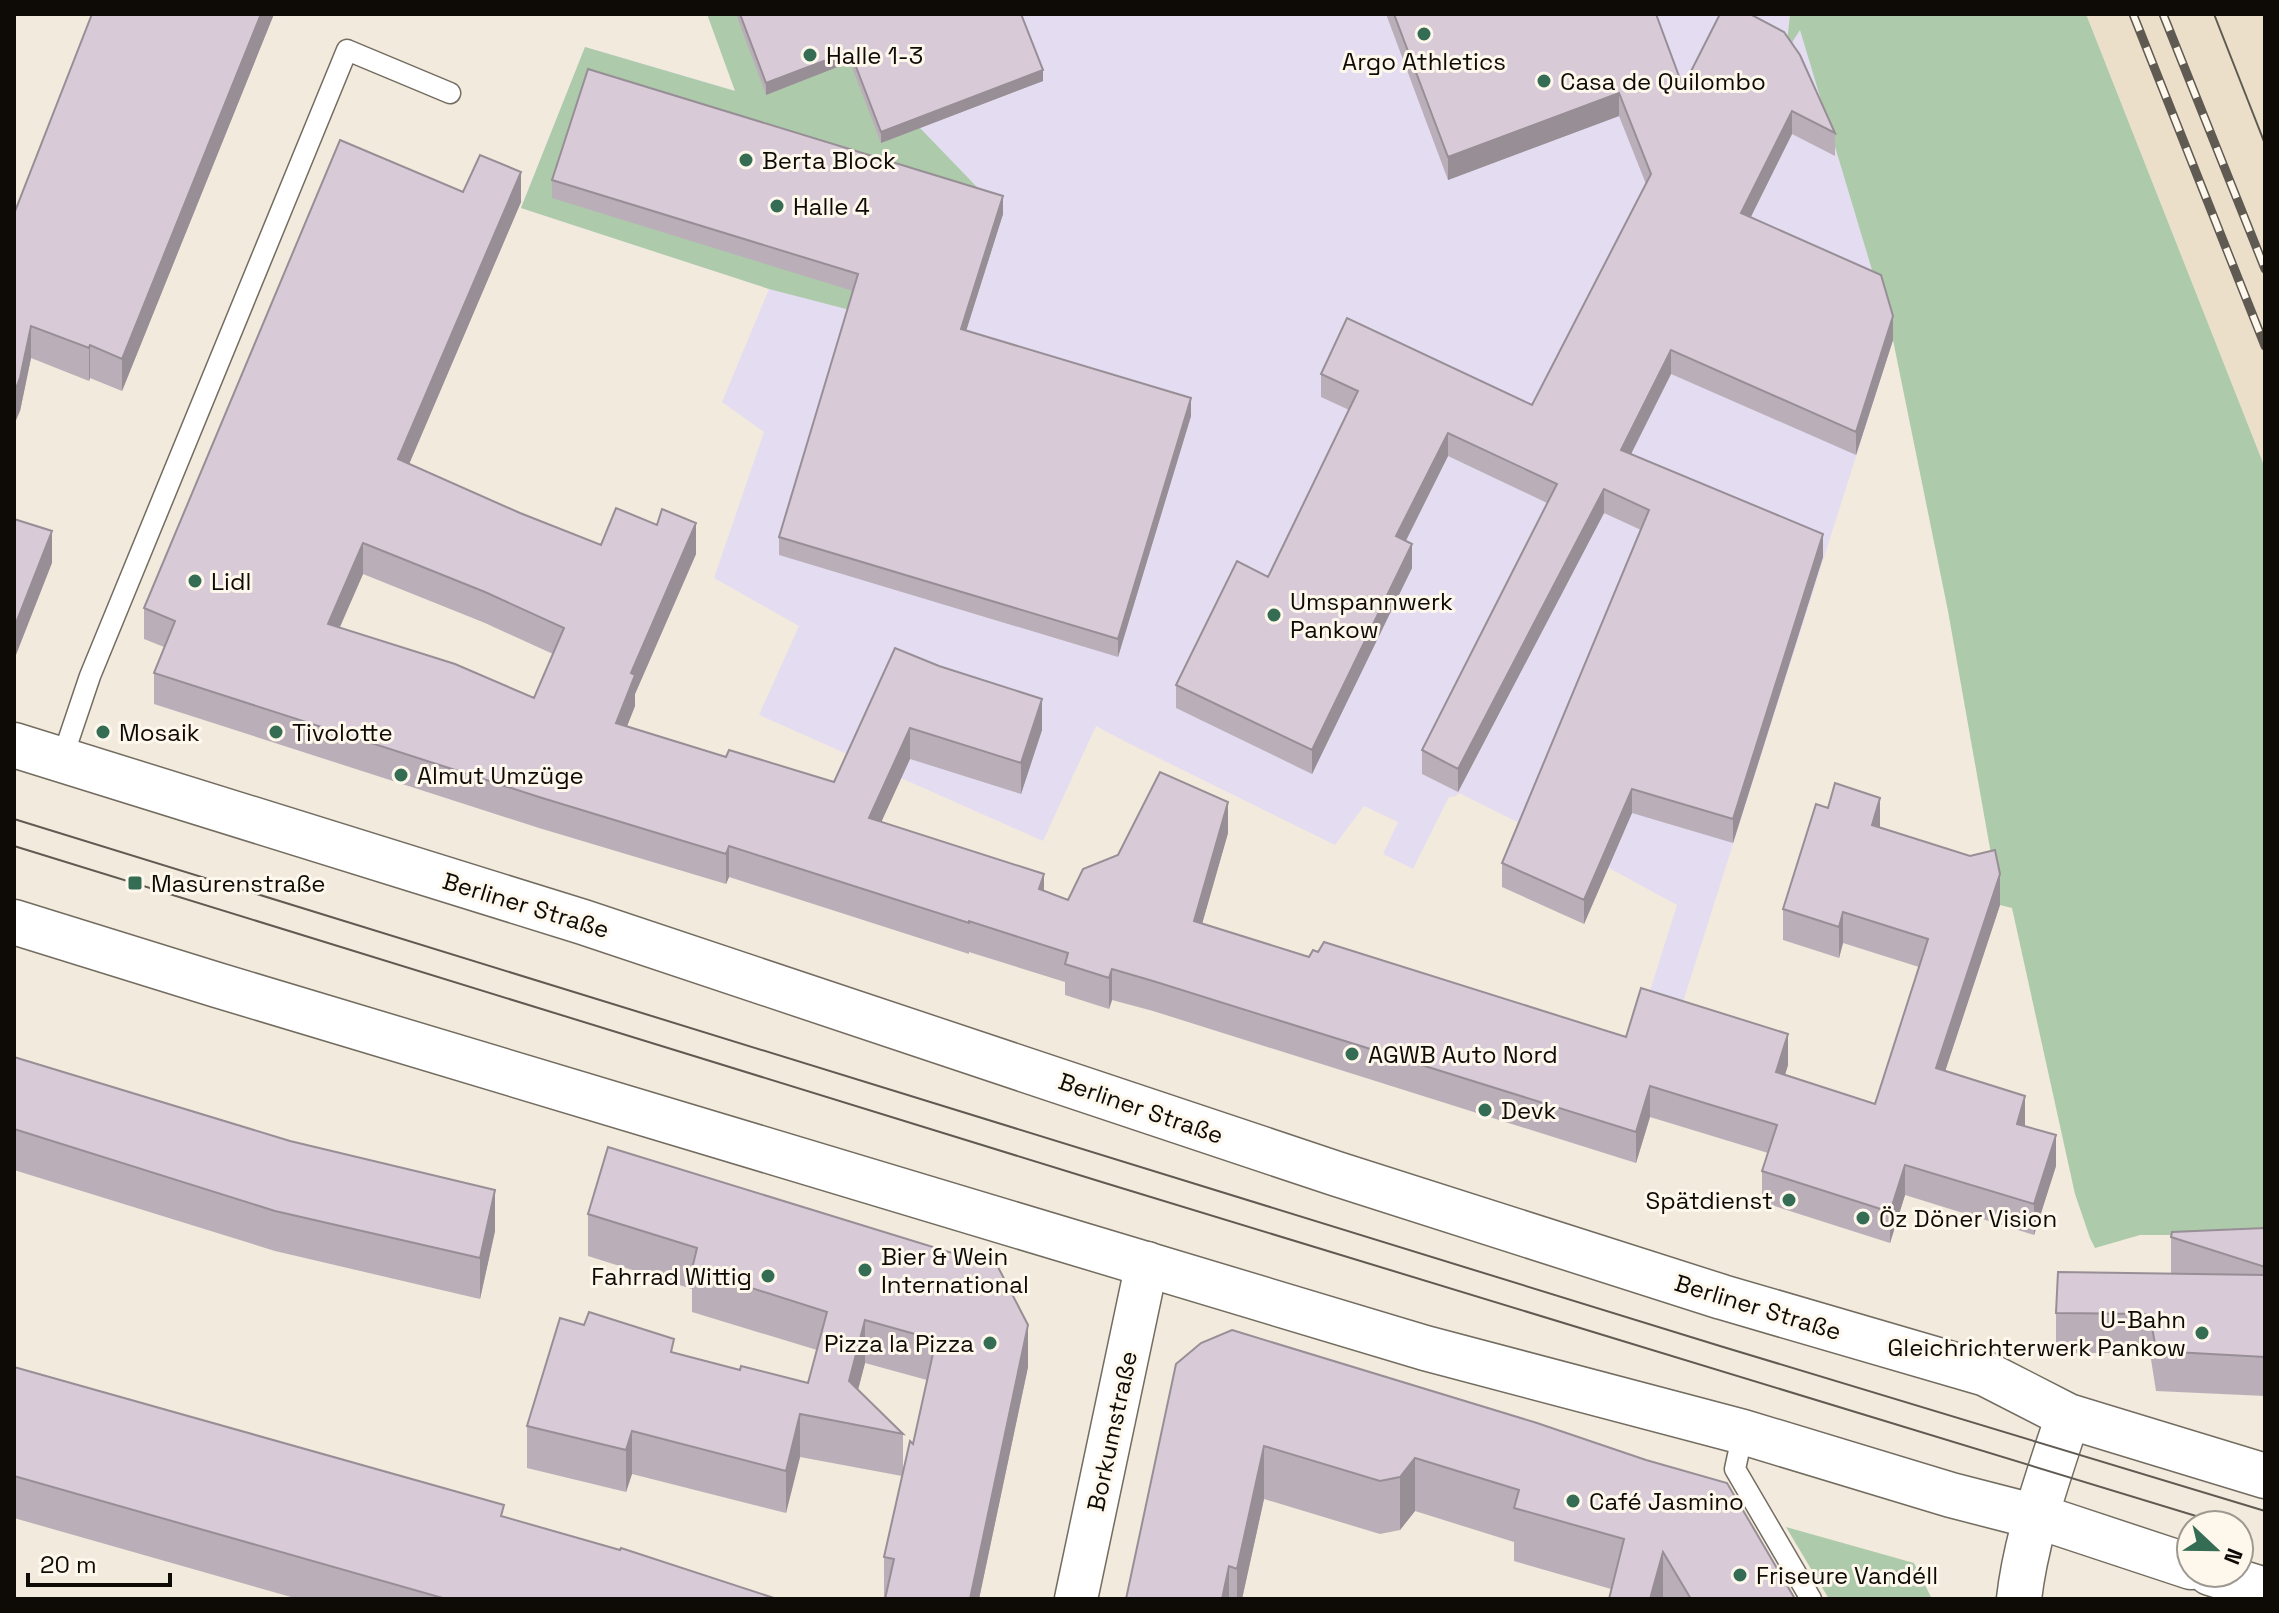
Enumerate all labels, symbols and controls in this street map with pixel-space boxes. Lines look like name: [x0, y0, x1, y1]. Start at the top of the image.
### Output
marker: Argo Athletics: [1415, 25, 1433, 43]
place label: Halle 1-3: [826, 40, 923, 71]
marker: Halle 1-3: [801, 46, 819, 64]
place label: Argo Athletics: [1342, 46, 1506, 77]
place label: Casa de Quilombo: [1560, 66, 1766, 97]
marker: Casa de Quilombo: [1535, 72, 1553, 90]
place label: Berta Block: [762, 145, 896, 176]
marker: Berta Block: [737, 151, 755, 169]
place label: Halle 4: [793, 191, 870, 222]
marker: Halle 4: [768, 197, 786, 215]
place label: Lidl: [211, 566, 251, 597]
marker: Lidl: [186, 572, 204, 590]
place label: Umspannwerk Pankow: [1290, 586, 1453, 645]
marker: Umspannwerk Pankow: [1265, 606, 1283, 624]
place label: Mosaik: [119, 717, 200, 748]
place label: Tivolotte: [292, 717, 393, 748]
marker: Mosaik: [94, 723, 112, 741]
marker: Tivolotte: [267, 723, 285, 741]
place label: Almut Umzüge: [417, 760, 584, 791]
marker: Almut Umzüge: [392, 766, 410, 784]
street label: Berliner Straße: [439, 865, 613, 945]
place label: Masurenstraße: [151, 868, 325, 899]
marker: Masurenstraße: [126, 874, 144, 892]
place label: AGWB Auto Nord: [1368, 1039, 1558, 1070]
marker: AGWB Auto Nord: [1343, 1045, 1361, 1063]
street label: Berliner Straße: [1054, 1065, 1228, 1151]
place label: Devk: [1501, 1095, 1557, 1126]
marker: Devk: [1476, 1101, 1494, 1119]
place label: Spätdienst: [1646, 1185, 1773, 1216]
marker: Spätdienst: [1780, 1191, 1798, 1209]
place label: Öz Döner Vision: [1879, 1203, 2057, 1234]
marker: Öz Döner Vision: [1854, 1209, 1872, 1227]
place label: Bier & Wein International: [881, 1241, 1029, 1300]
place label: Fahrrad Wittig: [591, 1261, 752, 1292]
marker: Bier & Wein International: [856, 1261, 874, 1279]
marker: Fahrrad Wittig: [759, 1267, 777, 1285]
street label: Berliner Straße: [1671, 1267, 1845, 1347]
place label: U-Bahn Gleichrichterwerk Pankow: [1888, 1304, 2186, 1363]
marker: U-Bahn Gleichrichterwerk Pankow: [2193, 1324, 2211, 1342]
place label: Pizza la Pizza: [824, 1328, 974, 1359]
marker: Pizza la Pizza: [981, 1334, 999, 1352]
street label: Borkumstraße: [1080, 1348, 1144, 1514]
place label: Café Jasmino: [1589, 1486, 1744, 1517]
marker: Café Jasmino: [1564, 1492, 1582, 1510]
north arrow: [2175, 1509, 2255, 1589]
scale bar: [28, 1537, 170, 1587]
text: N: [2218, 1544, 2249, 1569]
text: 20 m: [40, 1549, 97, 1580]
place label: Friseure Vandéll: [1756, 1560, 1938, 1591]
marker: Friseure Vandéll: [1731, 1566, 1749, 1584]

